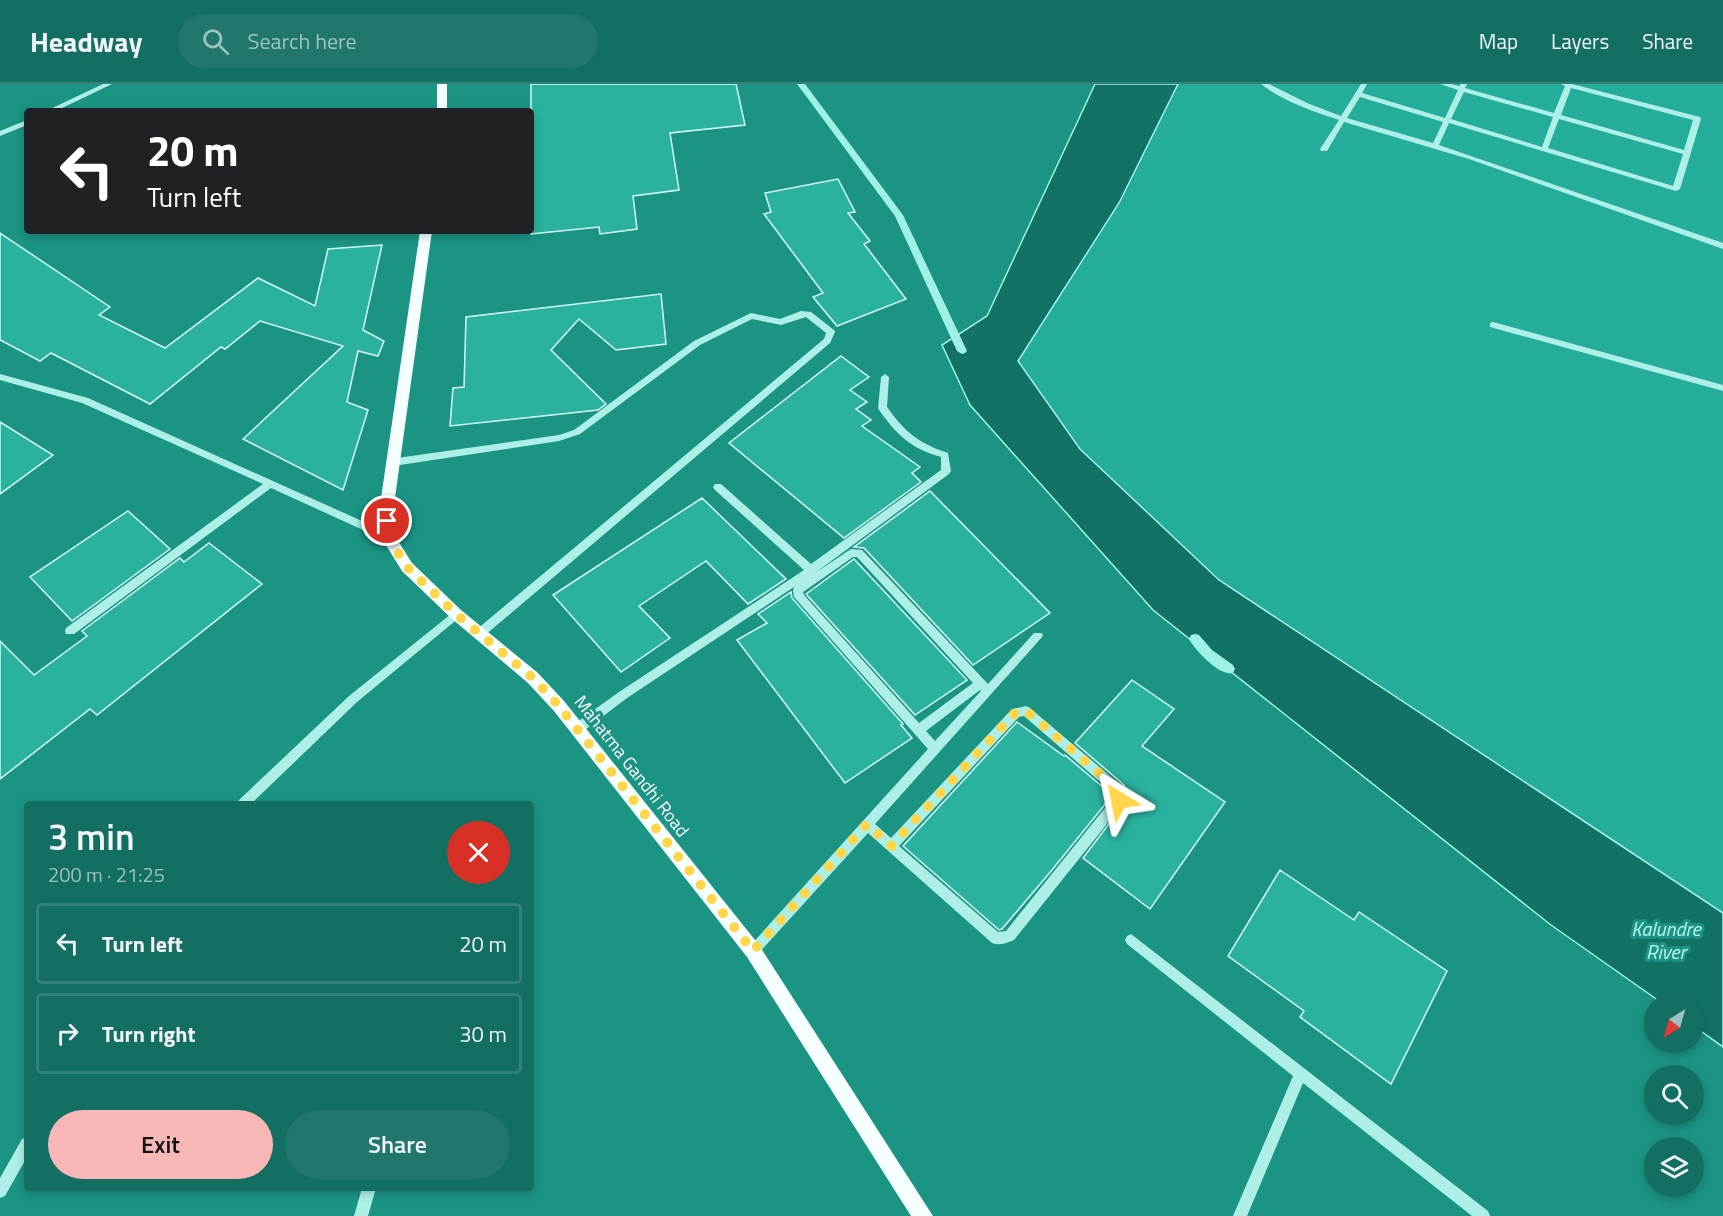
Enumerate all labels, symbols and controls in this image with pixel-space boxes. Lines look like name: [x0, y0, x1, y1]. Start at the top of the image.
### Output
search box: [178, 14, 598, 68]
text: Headway: [30, 20, 142, 63]
text: Search here: [247, 24, 357, 58]
icon: search: [199, 25, 232, 58]
text: Map: [1479, 25, 1518, 57]
text: Layers: [1551, 25, 1609, 57]
text: Share: [1642, 25, 1693, 57]
text: 20 m: [147, 118, 239, 182]
icon: left: [48, 132, 126, 210]
text: Turn left: [147, 176, 241, 217]
pin: [361, 495, 412, 546]
icon: arrive: [370, 504, 403, 537]
street label: Mahatma Gandhi Road: [568, 690, 696, 842]
position arrow: [1087, 768, 1151, 832]
text: 3 min: [48, 809, 135, 864]
button: close: [447, 821, 510, 884]
text: 200 m · 21:25: [48, 859, 165, 890]
water label: Kalundre River: [1631, 913, 1703, 967]
icon: left: [51, 927, 84, 960]
text: Turn left: [102, 927, 183, 961]
text: 20 m: [459, 927, 507, 961]
north arrow: [1644, 993, 1704, 1053]
map controls: [1644, 993, 1704, 1197]
icon: right: [51, 1017, 84, 1050]
text: Turn right: [102, 1017, 196, 1051]
text: 30 m: [459, 1017, 507, 1051]
button: search: [1644, 1065, 1704, 1125]
button: Exit: [48, 1110, 273, 1179]
button: Share: [285, 1110, 510, 1179]
button: layers: [1644, 1137, 1704, 1197]

